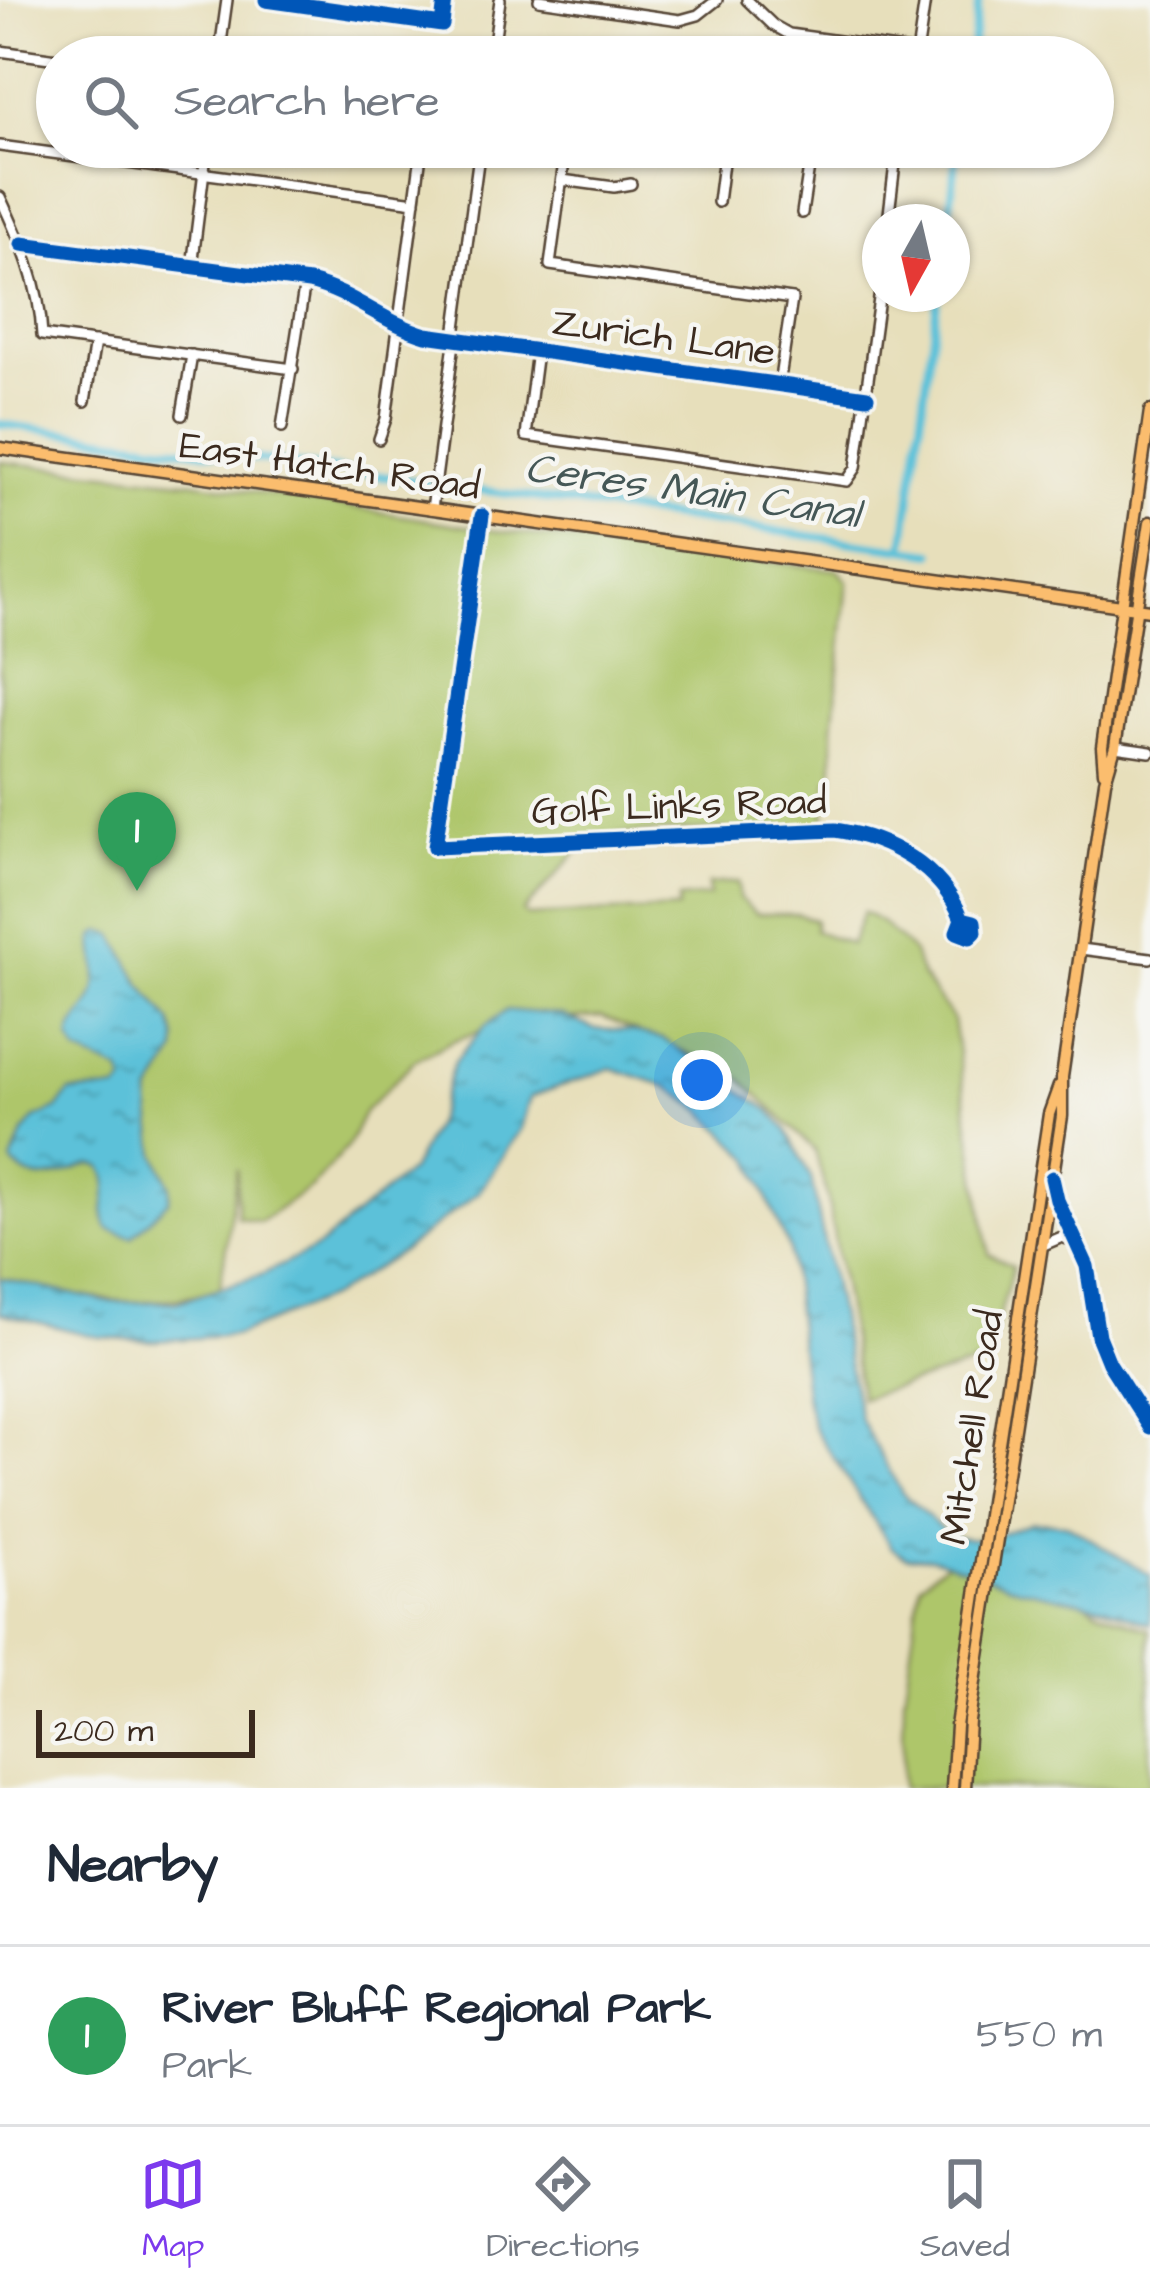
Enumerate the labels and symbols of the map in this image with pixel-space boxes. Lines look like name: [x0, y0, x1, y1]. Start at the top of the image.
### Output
north arrow: [862, 204, 970, 312]
street label: Zurich Lane: [548, 296, 779, 380]
street label: East Hatch Road: [176, 419, 483, 515]
water label: Ceres Main Canal: [522, 440, 869, 545]
street label: Golf Links Road: [531, 775, 827, 839]
pin: 1: [98, 792, 176, 891]
your location: [672, 1050, 732, 1110]
street label: Mitchell Road: [928, 1306, 1018, 1548]
scale bar: [36, 1704, 255, 1757]

